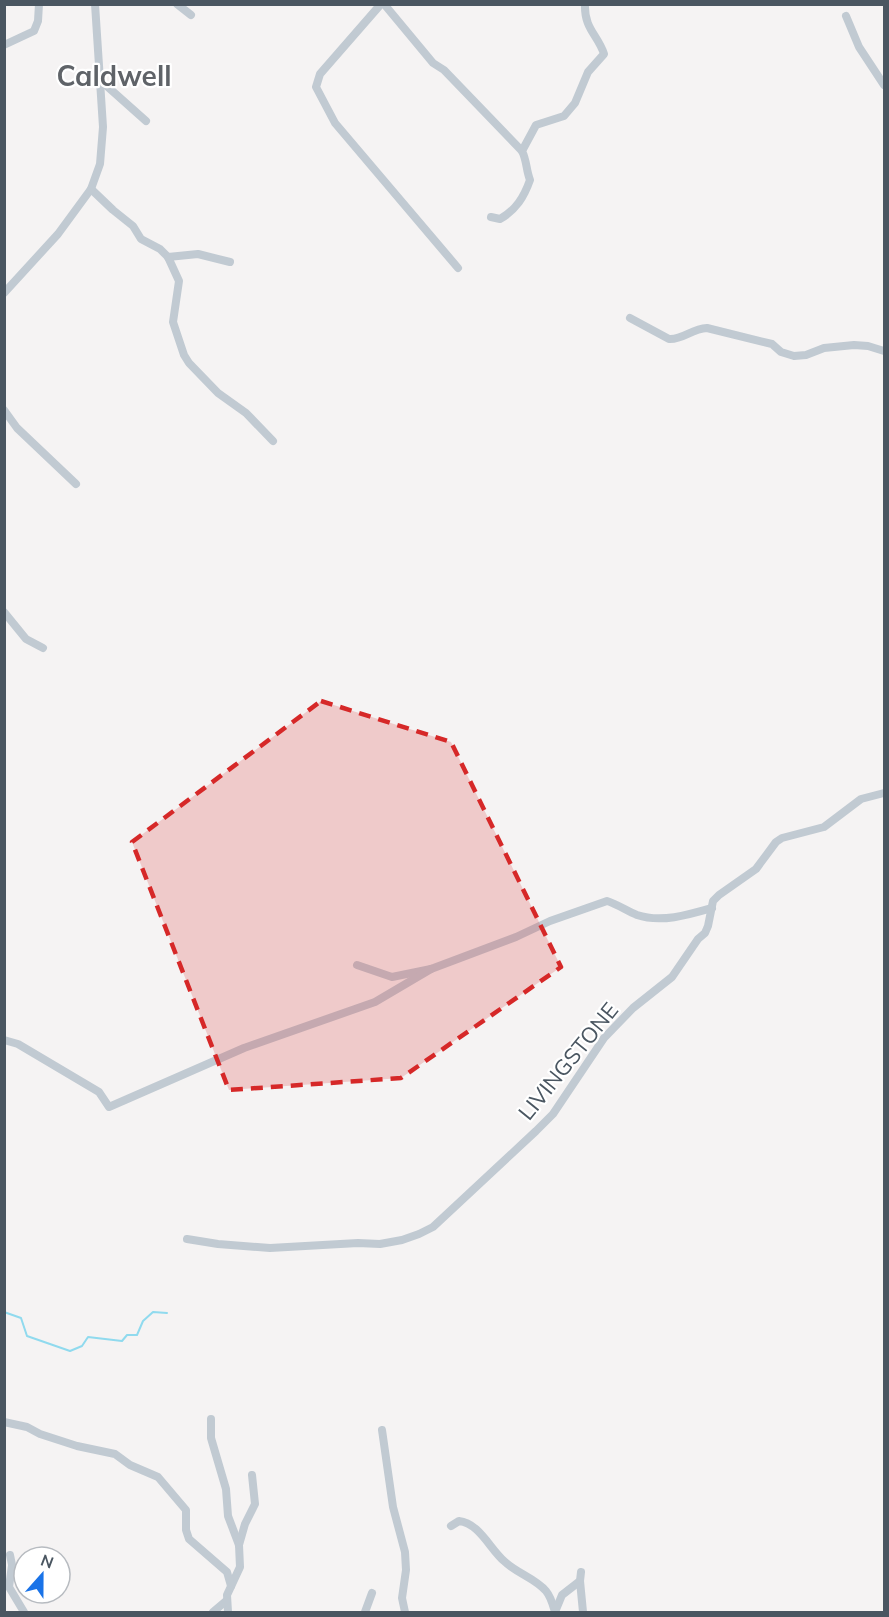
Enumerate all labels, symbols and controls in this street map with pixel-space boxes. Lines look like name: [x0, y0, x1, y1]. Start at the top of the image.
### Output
district label: Caldwell: [56, 58, 172, 93]
street label: LIVINGSTONE: [512, 997, 624, 1125]
north arrow: [12, 1545, 72, 1605]
text: N: [38, 1549, 57, 1572]

